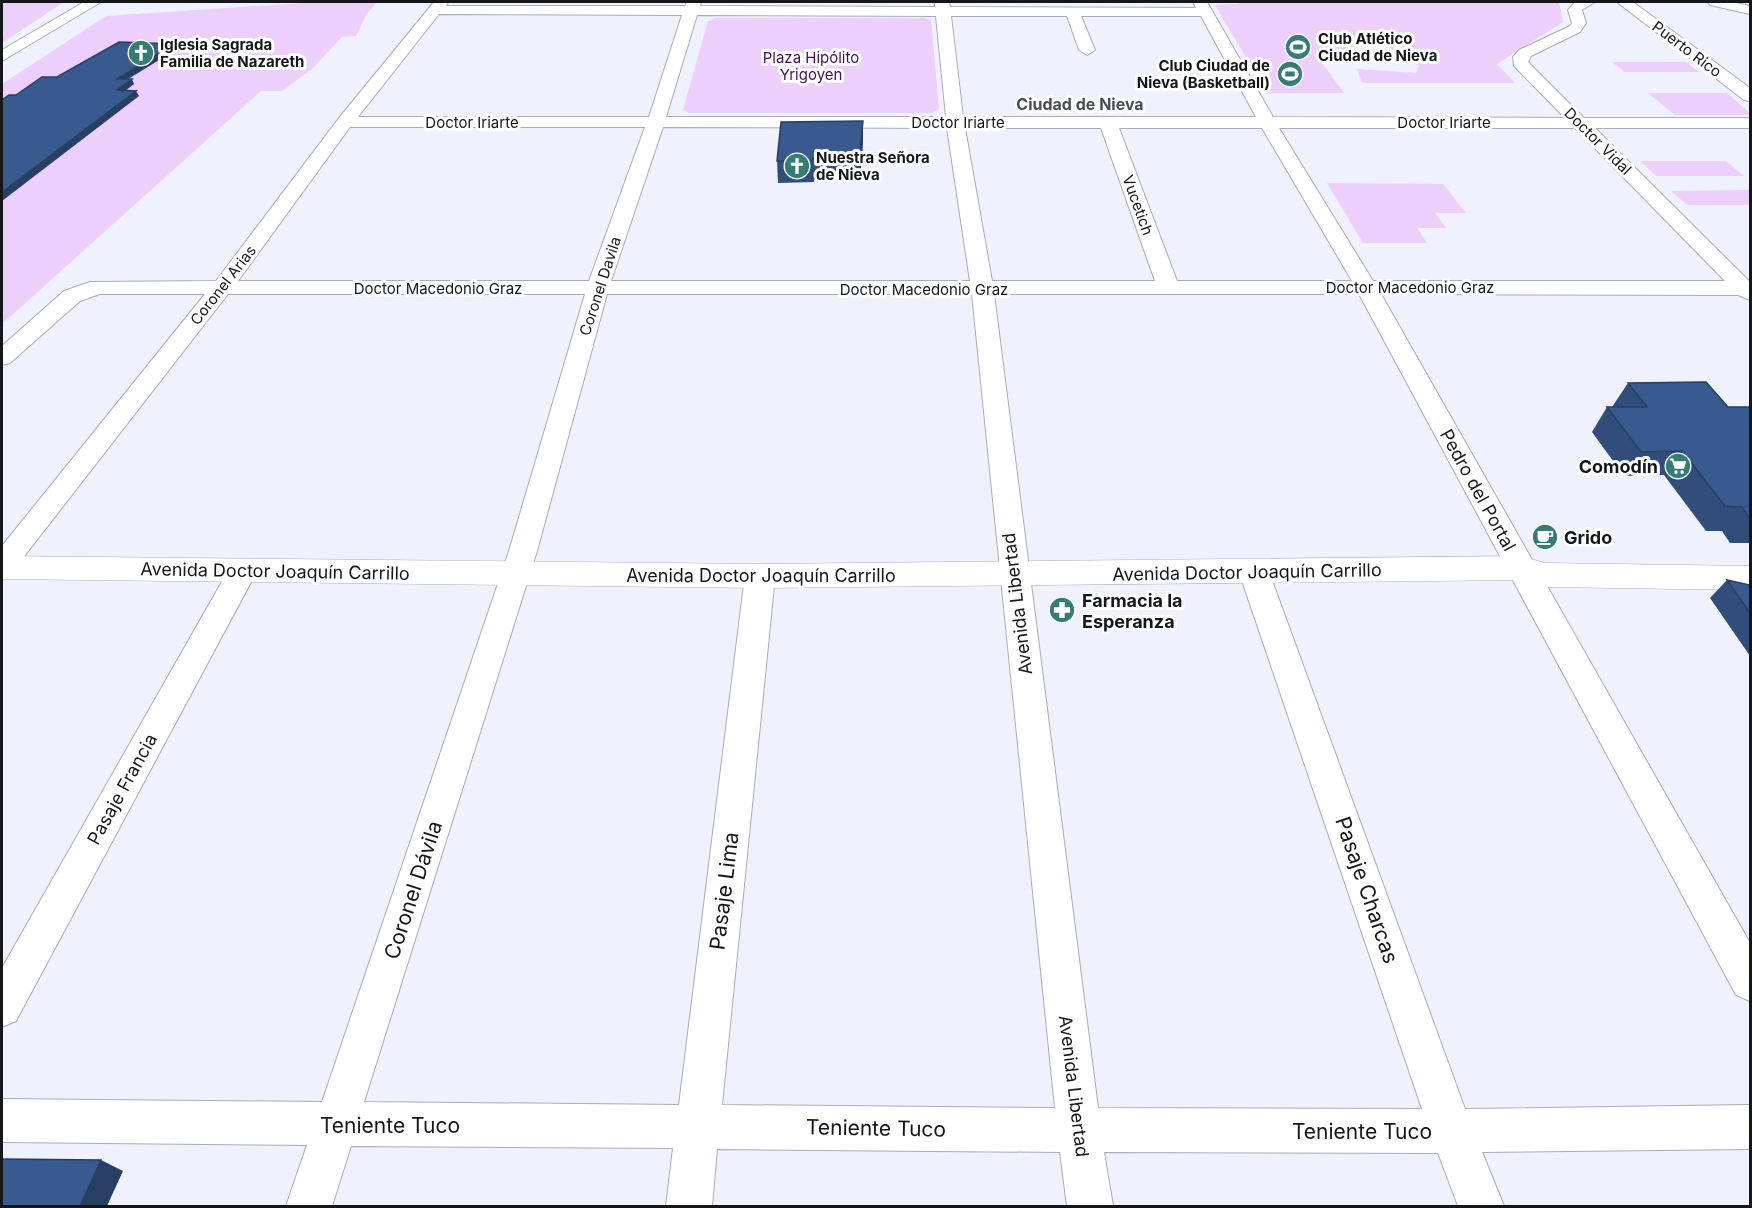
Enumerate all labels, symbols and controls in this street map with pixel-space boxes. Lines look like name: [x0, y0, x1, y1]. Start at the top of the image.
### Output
street label: Puerto Rico: [1649, 17, 1725, 81]
place label: Club Atlético Ciudad de Nieva: [1318, 29, 1437, 65]
sports icon: Club Atlético Ciudad de Nieva: [1283, 32, 1313, 62]
place label: Iglesia Sagrada Familia de Nazareth: [160, 35, 304, 71]
church icon: Iglesia Sagrada Familia de Nazareth: [126, 38, 156, 68]
park label: Plaza Hipólito Yrigoyen: [763, 48, 859, 84]
place label: Club Ciudad de Nieva (Basketball): [1137, 56, 1270, 92]
sports icon: Club Ciudad de Nieva (Basketball): [1275, 59, 1305, 89]
district label: Ciudad de Nieva: [1016, 94, 1144, 114]
street label: Doctor Vidal: [1560, 103, 1636, 179]
street label: Doctor Iriarte: [425, 113, 519, 132]
street label: Doctor Iriarte: [911, 113, 1005, 132]
street label: Doctor Iriarte: [1397, 113, 1491, 132]
place label: Nuestra Señora de Nieva: [816, 148, 930, 184]
church icon: Nuestra Señora de Nieva: [782, 151, 812, 181]
street label: Vucetich: [1118, 172, 1158, 238]
street label: Coronel Davila: [575, 234, 625, 338]
street label: Coronel Arias: [186, 241, 260, 329]
street label: Doctor Macedonio Graz: [1326, 278, 1494, 297]
street label: Doctor Macedonio Graz: [354, 279, 522, 298]
street label: Doctor Macedonio Graz: [840, 280, 1008, 299]
street label: Pedro del Portal: [1436, 425, 1520, 555]
supermarket icon: Comodín: [1663, 451, 1693, 481]
place label: Comodín: [1579, 456, 1658, 477]
cafe icon: Grido: [1530, 522, 1560, 552]
place label: Grido: [1564, 527, 1612, 548]
street label: Avenida Libertad: [998, 532, 1036, 676]
street label: Avenida Doctor Joaquín Carrillo: [140, 558, 410, 584]
street label: Avenida Doctor Joaquín Carrillo: [1112, 559, 1382, 585]
street label: Avenida Doctor Joaquín Carrillo: [626, 565, 896, 586]
place label: Farmacia la Esperanza: [1082, 590, 1183, 632]
pharmacy icon: Farmacia la Esperanza: [1047, 595, 1077, 625]
street label: Pasaje Francia: [83, 730, 161, 848]
street label: Pasaje Charcas: [1330, 813, 1404, 967]
street label: Coronel Dávila: [379, 818, 447, 962]
street label: Pasaje Lima: [704, 831, 744, 951]
street label: Avenida Libertad: [1055, 1014, 1093, 1158]
street label: Teniente Tuco: [320, 1113, 460, 1138]
street label: Teniente Tuco: [806, 1114, 946, 1142]
street label: Teniente Tuco: [1292, 1119, 1432, 1144]

